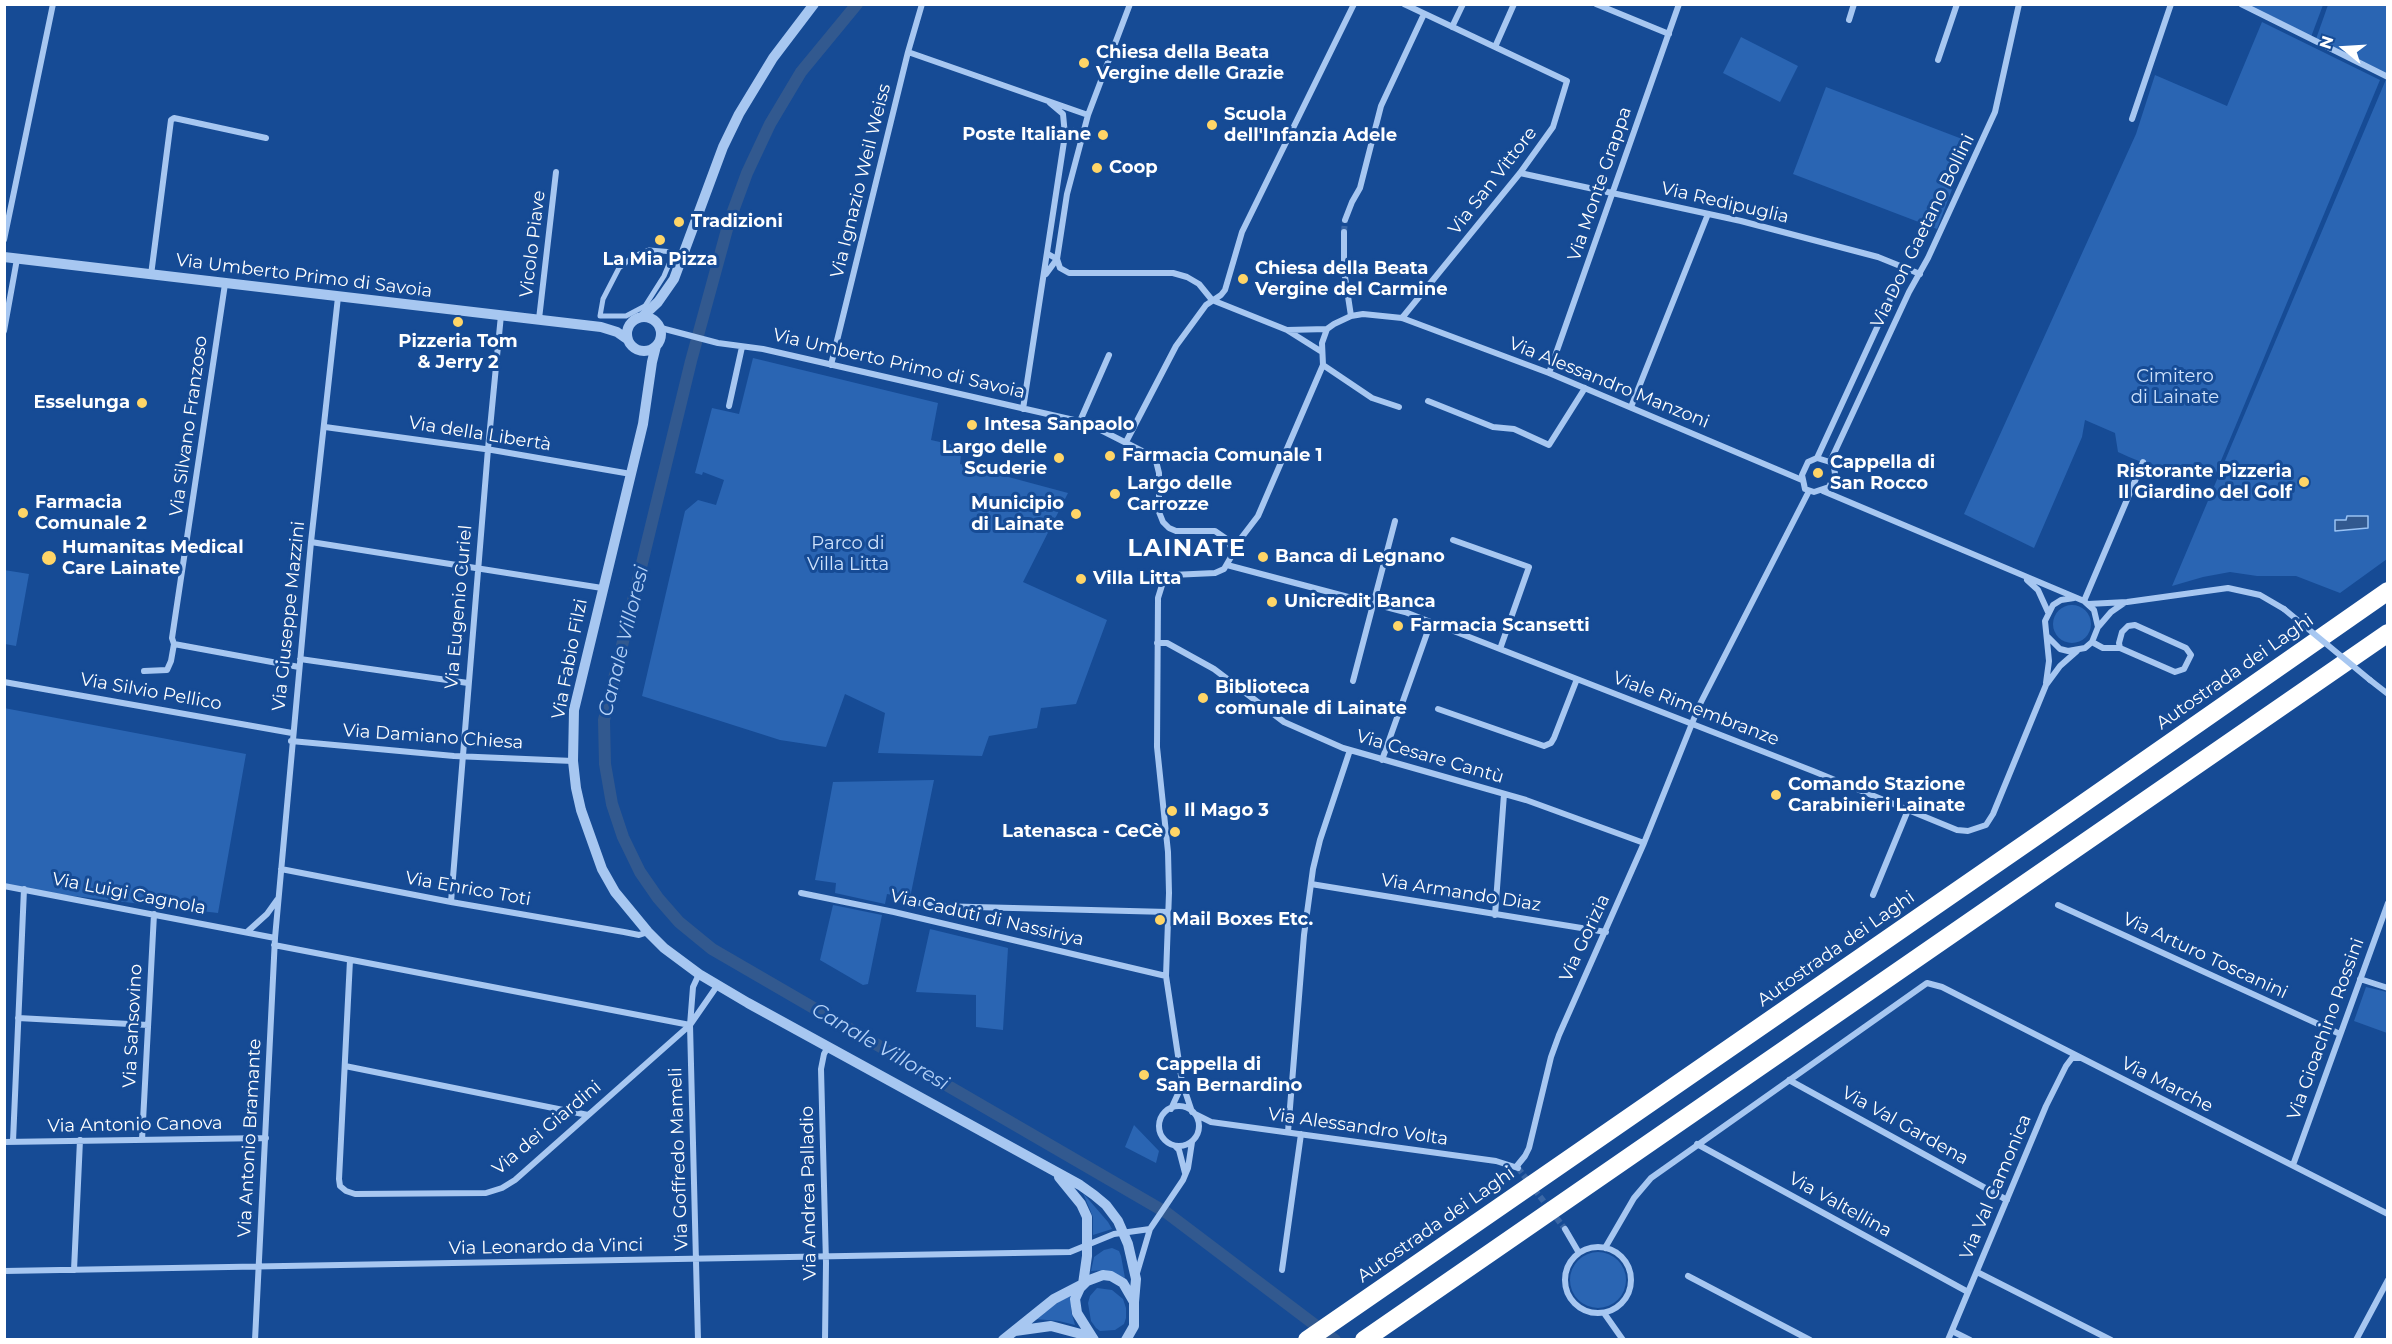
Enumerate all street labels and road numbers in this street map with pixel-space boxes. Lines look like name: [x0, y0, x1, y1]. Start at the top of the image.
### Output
street label: Via Ignazio Weil Weiss: [826, 82, 896, 280]
street label: Via Monte Grappa: [1563, 104, 1637, 264]
street label: Via San Vittore: [1444, 123, 1542, 239]
street label: Via Don Gaetano Bollini: [1867, 131, 1979, 331]
street label: Via Redipuglia: [1659, 178, 1791, 228]
street label: Vicolo Piave: [516, 189, 550, 299]
street label: Via Umberto Primo di Savoia: [174, 250, 434, 302]
street label: Via Umberto Primo di Savoia: [771, 324, 1027, 404]
street label: Via Alessandro Manzoni: [1506, 333, 1712, 433]
street label: Via Silvano Franzoso: [166, 334, 212, 518]
street label: Via della Libertà: [407, 412, 553, 456]
street label: Via Giuseppe Mazzini: [268, 520, 310, 712]
street label: Via Eugenio Curiel: [441, 524, 477, 690]
street label: Via Fabio Filzi: [548, 597, 592, 721]
street label: Autostrada dei Laghi: [2152, 610, 2318, 734]
street label: Viale Rimembranze: [1610, 667, 1782, 751]
street label: Via Silvio Pellico: [79, 669, 223, 715]
street label: Via Damiano Chiesa: [342, 720, 524, 754]
street label: Via Cesare Cantù: [1354, 726, 1506, 788]
street label: Via Enrico Toti: [403, 867, 533, 911]
street label: Via Luigi Cagnola: [50, 868, 208, 920]
street label: Via Armando Diaz: [1379, 870, 1543, 916]
street label: Via Caduti di Nassiriya: [888, 885, 1086, 951]
street label: Autostrada dei Laghi: [1753, 887, 1919, 1011]
street label: Via Gorizia: [1555, 891, 1615, 985]
street label: Via Arturo Toscanini: [2119, 908, 2291, 1004]
street label: Via Gioachino Rossini: [2283, 935, 2369, 1123]
street label: Via Sansovino: [119, 963, 147, 1089]
street label: Via Antonio Bramante: [234, 1038, 266, 1238]
street label: Via Marche: [2117, 1053, 2217, 1117]
street label: Via Goffredo Mameli: [665, 1067, 693, 1251]
street label: Via dei Giardini: [488, 1076, 606, 1180]
street label: Via Val Gardena: [1838, 1082, 1972, 1170]
street label: Via Alessandro Volta: [1267, 1104, 1449, 1150]
street label: Via Andrea Palladio: [797, 1106, 821, 1280]
street label: Via Val Camonica: [1956, 1111, 2036, 1263]
street label: Via Antonio Canova: [47, 1113, 223, 1137]
street label: Autostrada dei Laghi: [1353, 1163, 1519, 1287]
street label: Via Valtellina: [1785, 1168, 1895, 1242]
street label: Via Leonardo da Vinci: [448, 1235, 644, 1259]

